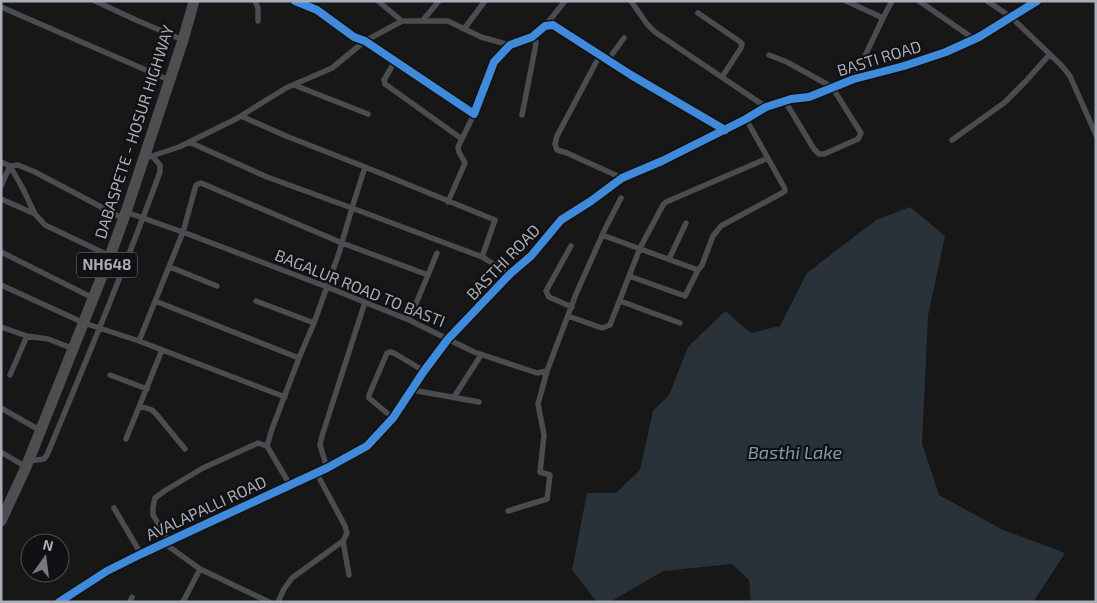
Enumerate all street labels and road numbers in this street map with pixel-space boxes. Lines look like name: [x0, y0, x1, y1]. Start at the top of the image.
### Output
street label: DABASPETE - HOSUR HIGHWAY: [90, 23, 177, 241]
street label: BASTI ROAD: [834, 36, 923, 79]
street label: BASTHI ROAD: [462, 220, 543, 303]
street label: BAGALUR ROAD TO BASTI: [272, 245, 448, 330]
road number: NH648: [77, 252, 137, 278]
street label: AVALAPALLI ROAD: [142, 471, 269, 544]

